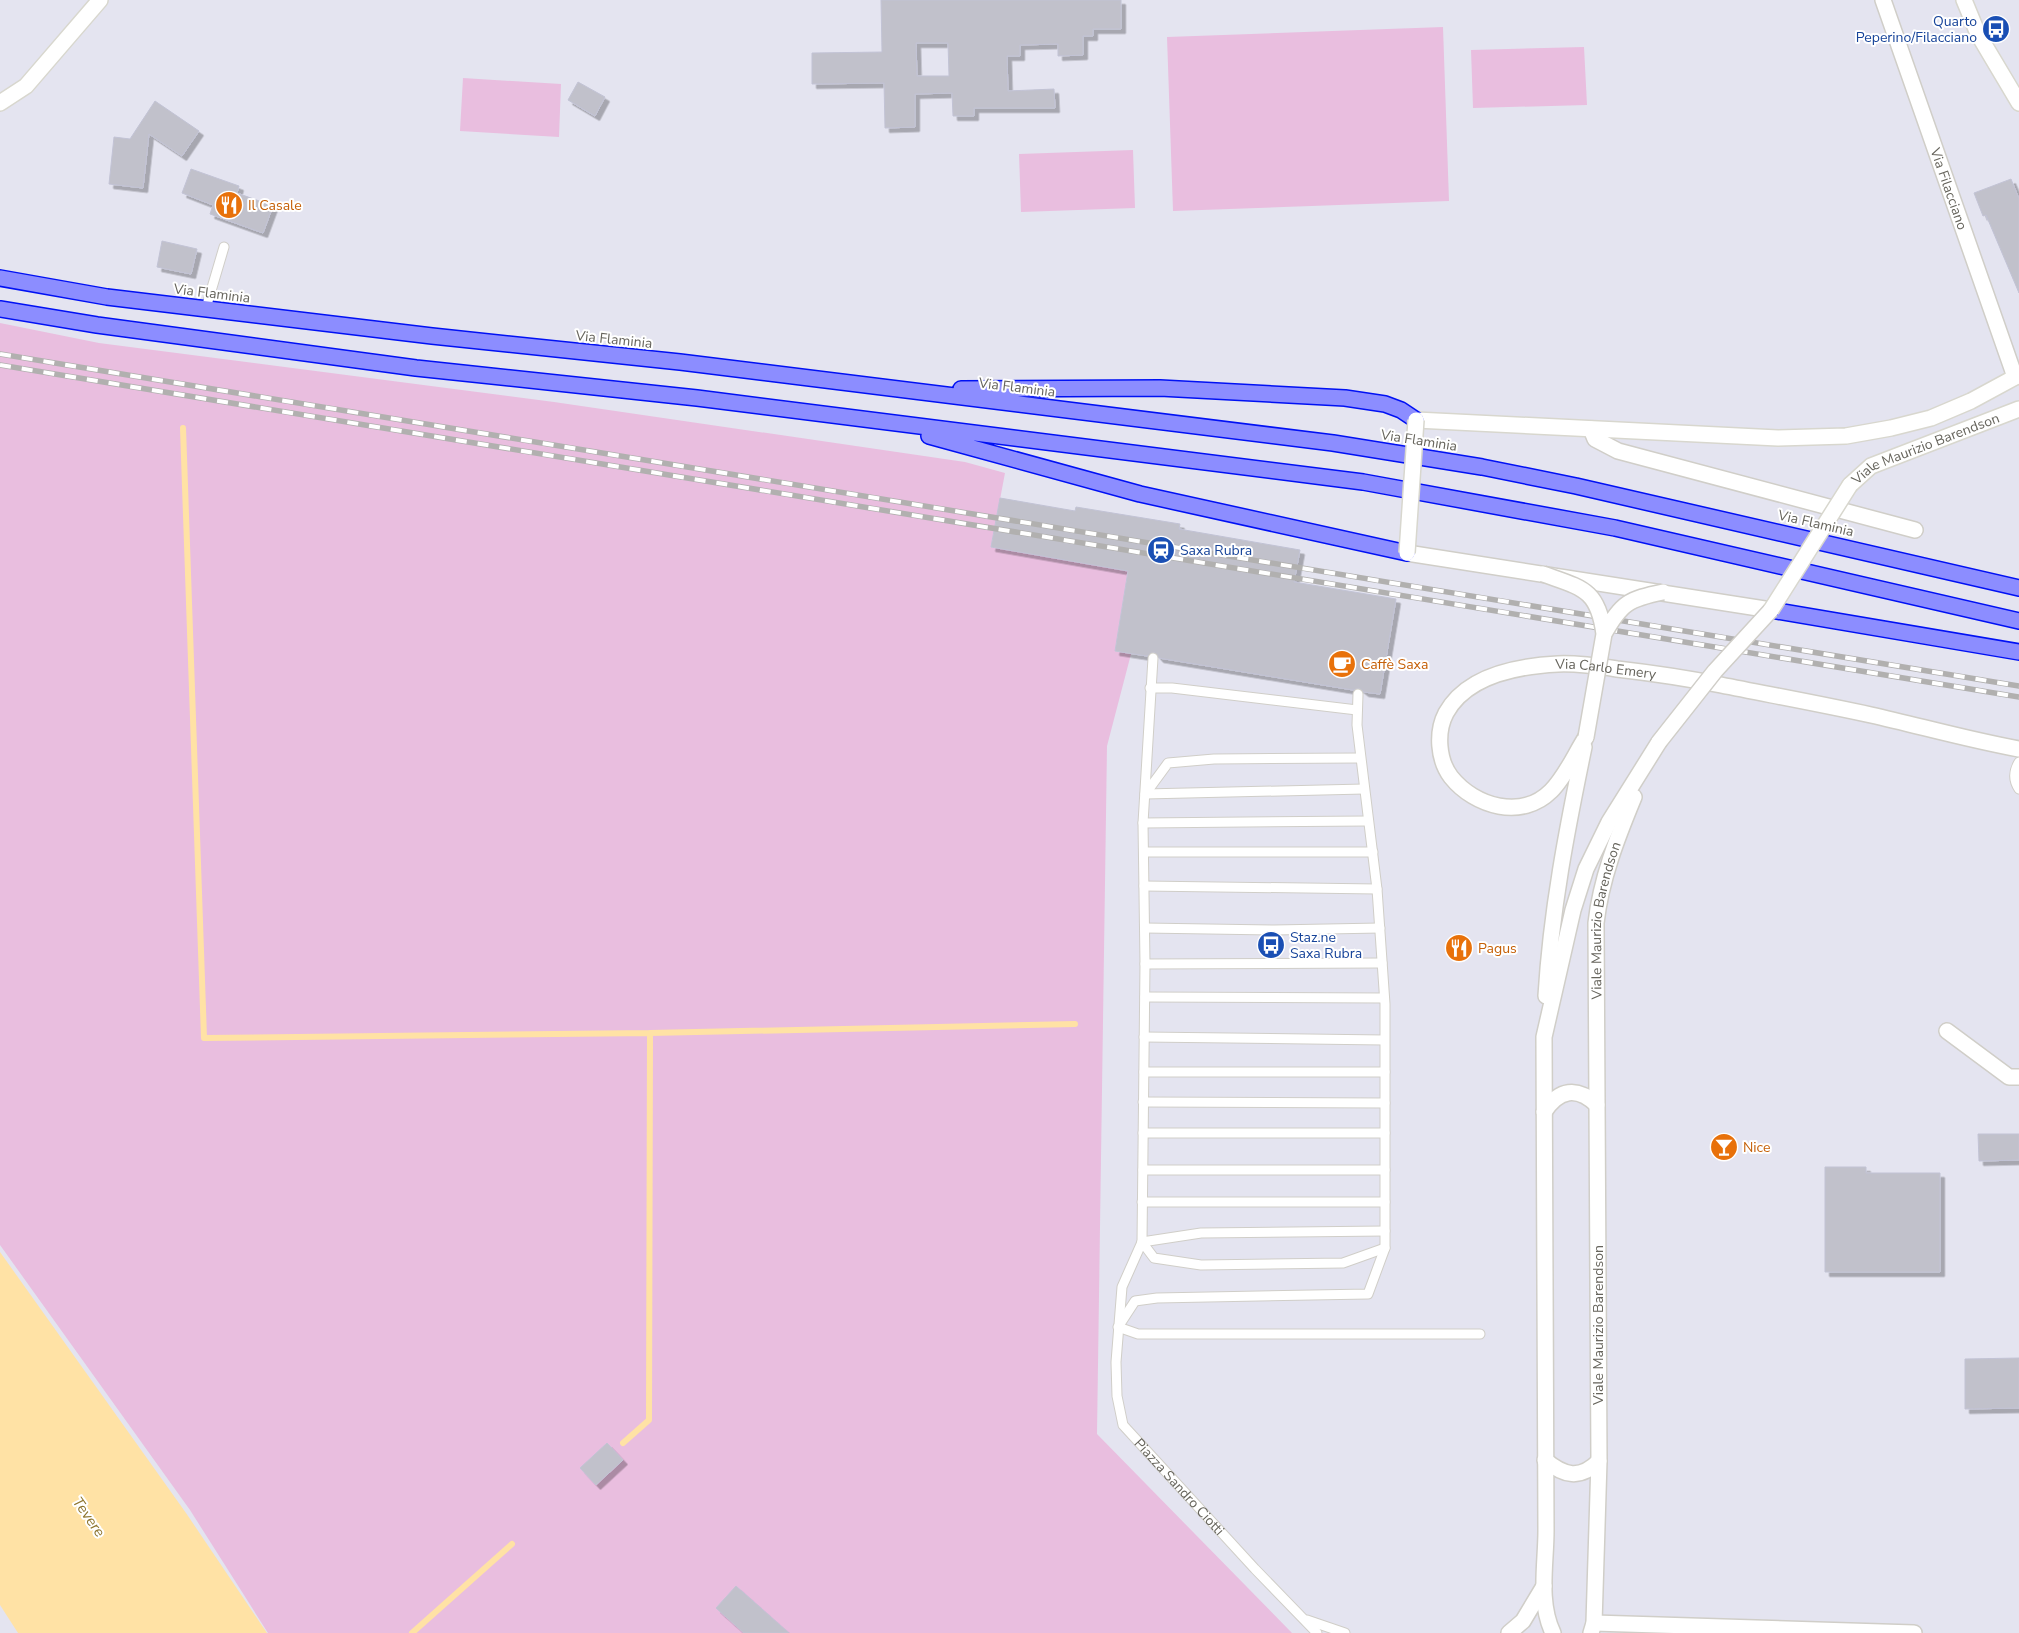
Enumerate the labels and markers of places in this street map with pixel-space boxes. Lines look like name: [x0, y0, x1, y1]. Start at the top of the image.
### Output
place label: Quarto Peperino/Filacciano: [1856, 12, 1977, 47]
bus stop icon: Quarto Peperino/Filacciano: [1981, 14, 2011, 44]
restaurant icon: Il Casale: [214, 190, 244, 220]
place label: Il Casale: [248, 196, 302, 215]
station icon: Saxa Rubra: [1146, 535, 1176, 565]
place label: Saxa Rubra: [1180, 541, 1252, 560]
cafe icon: Caffè Saxa: [1327, 649, 1357, 679]
place label: Caffè Saxa: [1361, 655, 1428, 674]
place label: Staz.ne Saxa Rubra: [1290, 928, 1362, 963]
bus stop icon: Staz.ne Saxa Rubra: [1256, 930, 1286, 960]
restaurant icon: Pagus: [1444, 933, 1474, 963]
place label: Pagus: [1478, 939, 1517, 958]
bar icon: Nice: [1709, 1132, 1739, 1162]
place label: Nice: [1743, 1138, 1770, 1157]

